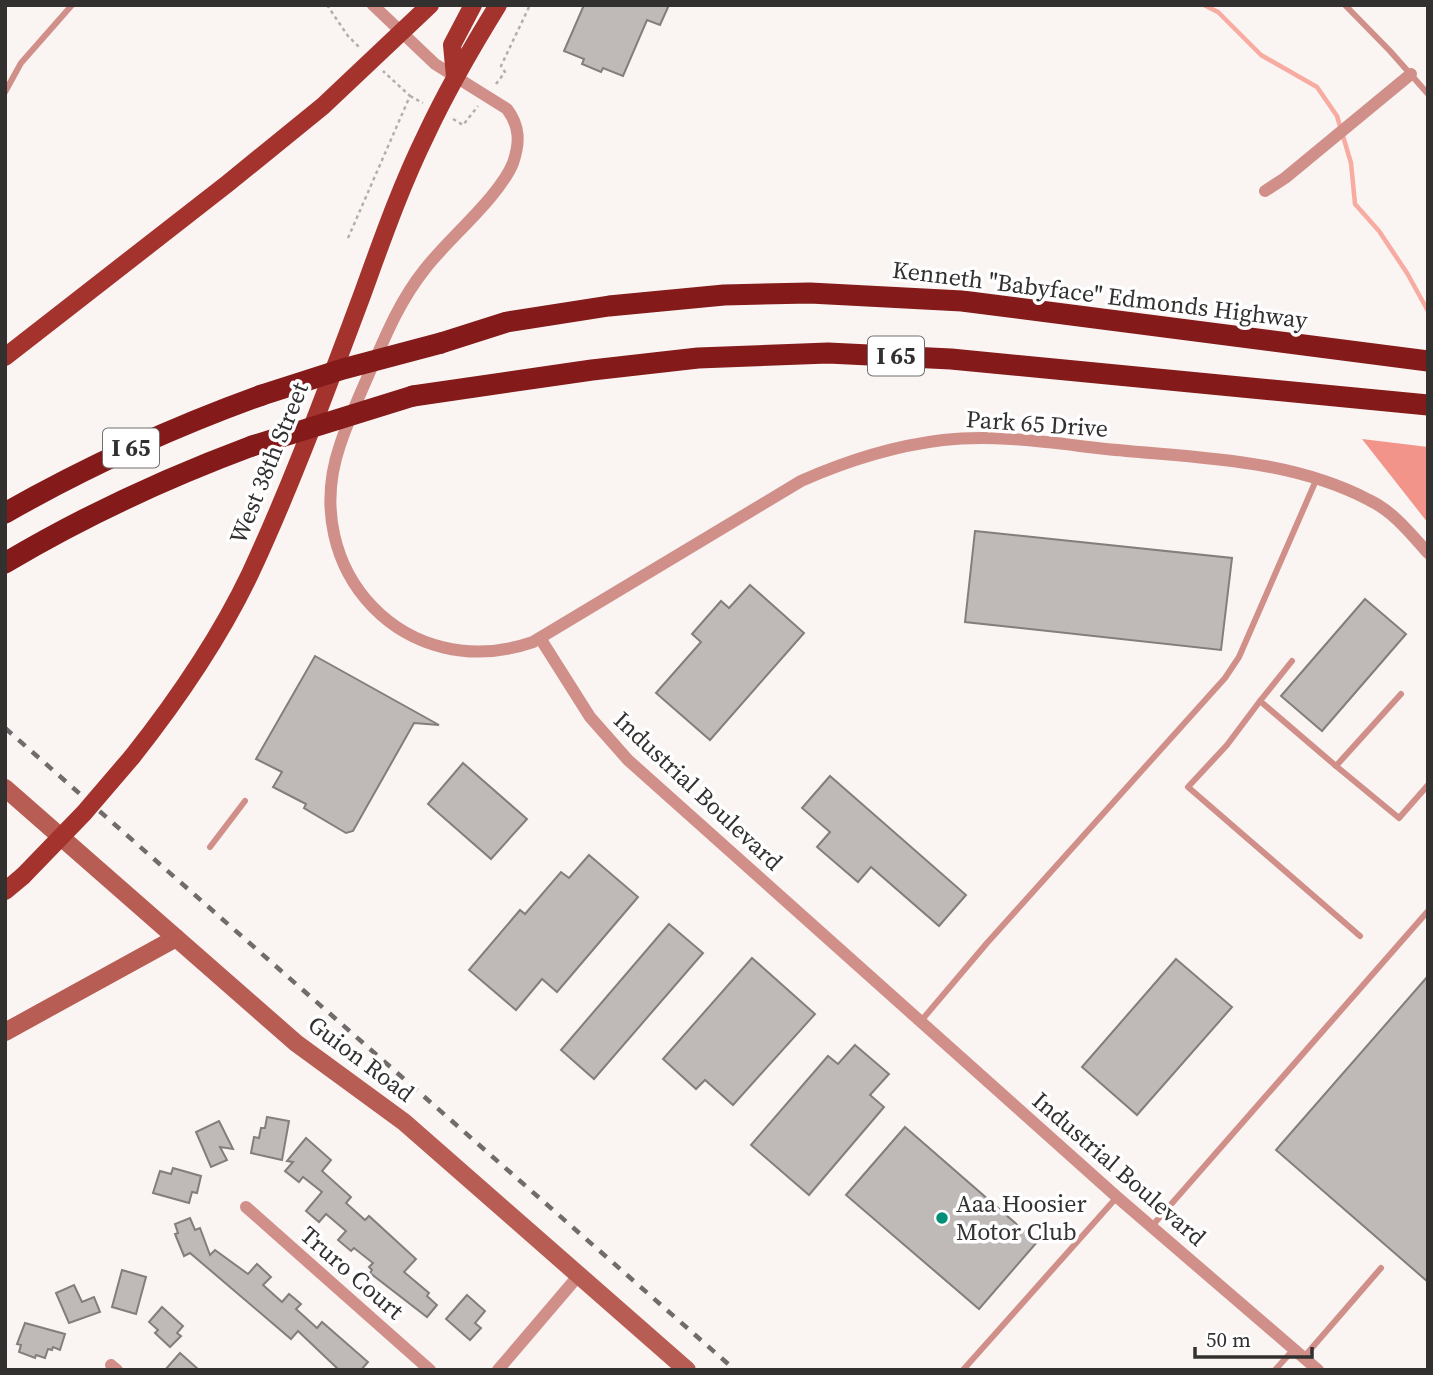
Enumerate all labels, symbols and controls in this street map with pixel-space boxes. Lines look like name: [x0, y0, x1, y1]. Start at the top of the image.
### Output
street label: Kenneth "Babyface" Edmonds Highway: [891, 253, 1310, 336]
road number: I 65: [868, 336, 924, 376]
street label: West 38th Street: [221, 377, 316, 548]
street label: Park 65 Drive: [965, 402, 1109, 445]
road number: I 65: [103, 428, 159, 468]
street label: Industrial Boulevard: [607, 704, 790, 878]
street label: Guion Road: [301, 1008, 422, 1110]
street label: Industrial Boulevard: [1026, 1084, 1213, 1253]
place label: Aaa Hoosier Motor Club: [956, 1187, 1087, 1248]
marker: Aaa Hoosier Motor Club: [934, 1210, 950, 1226]
street label: Truro Court: [294, 1218, 411, 1327]
scale bar: [1195, 1316, 1312, 1360]
text: 50 m: [1206, 1325, 1251, 1354]

